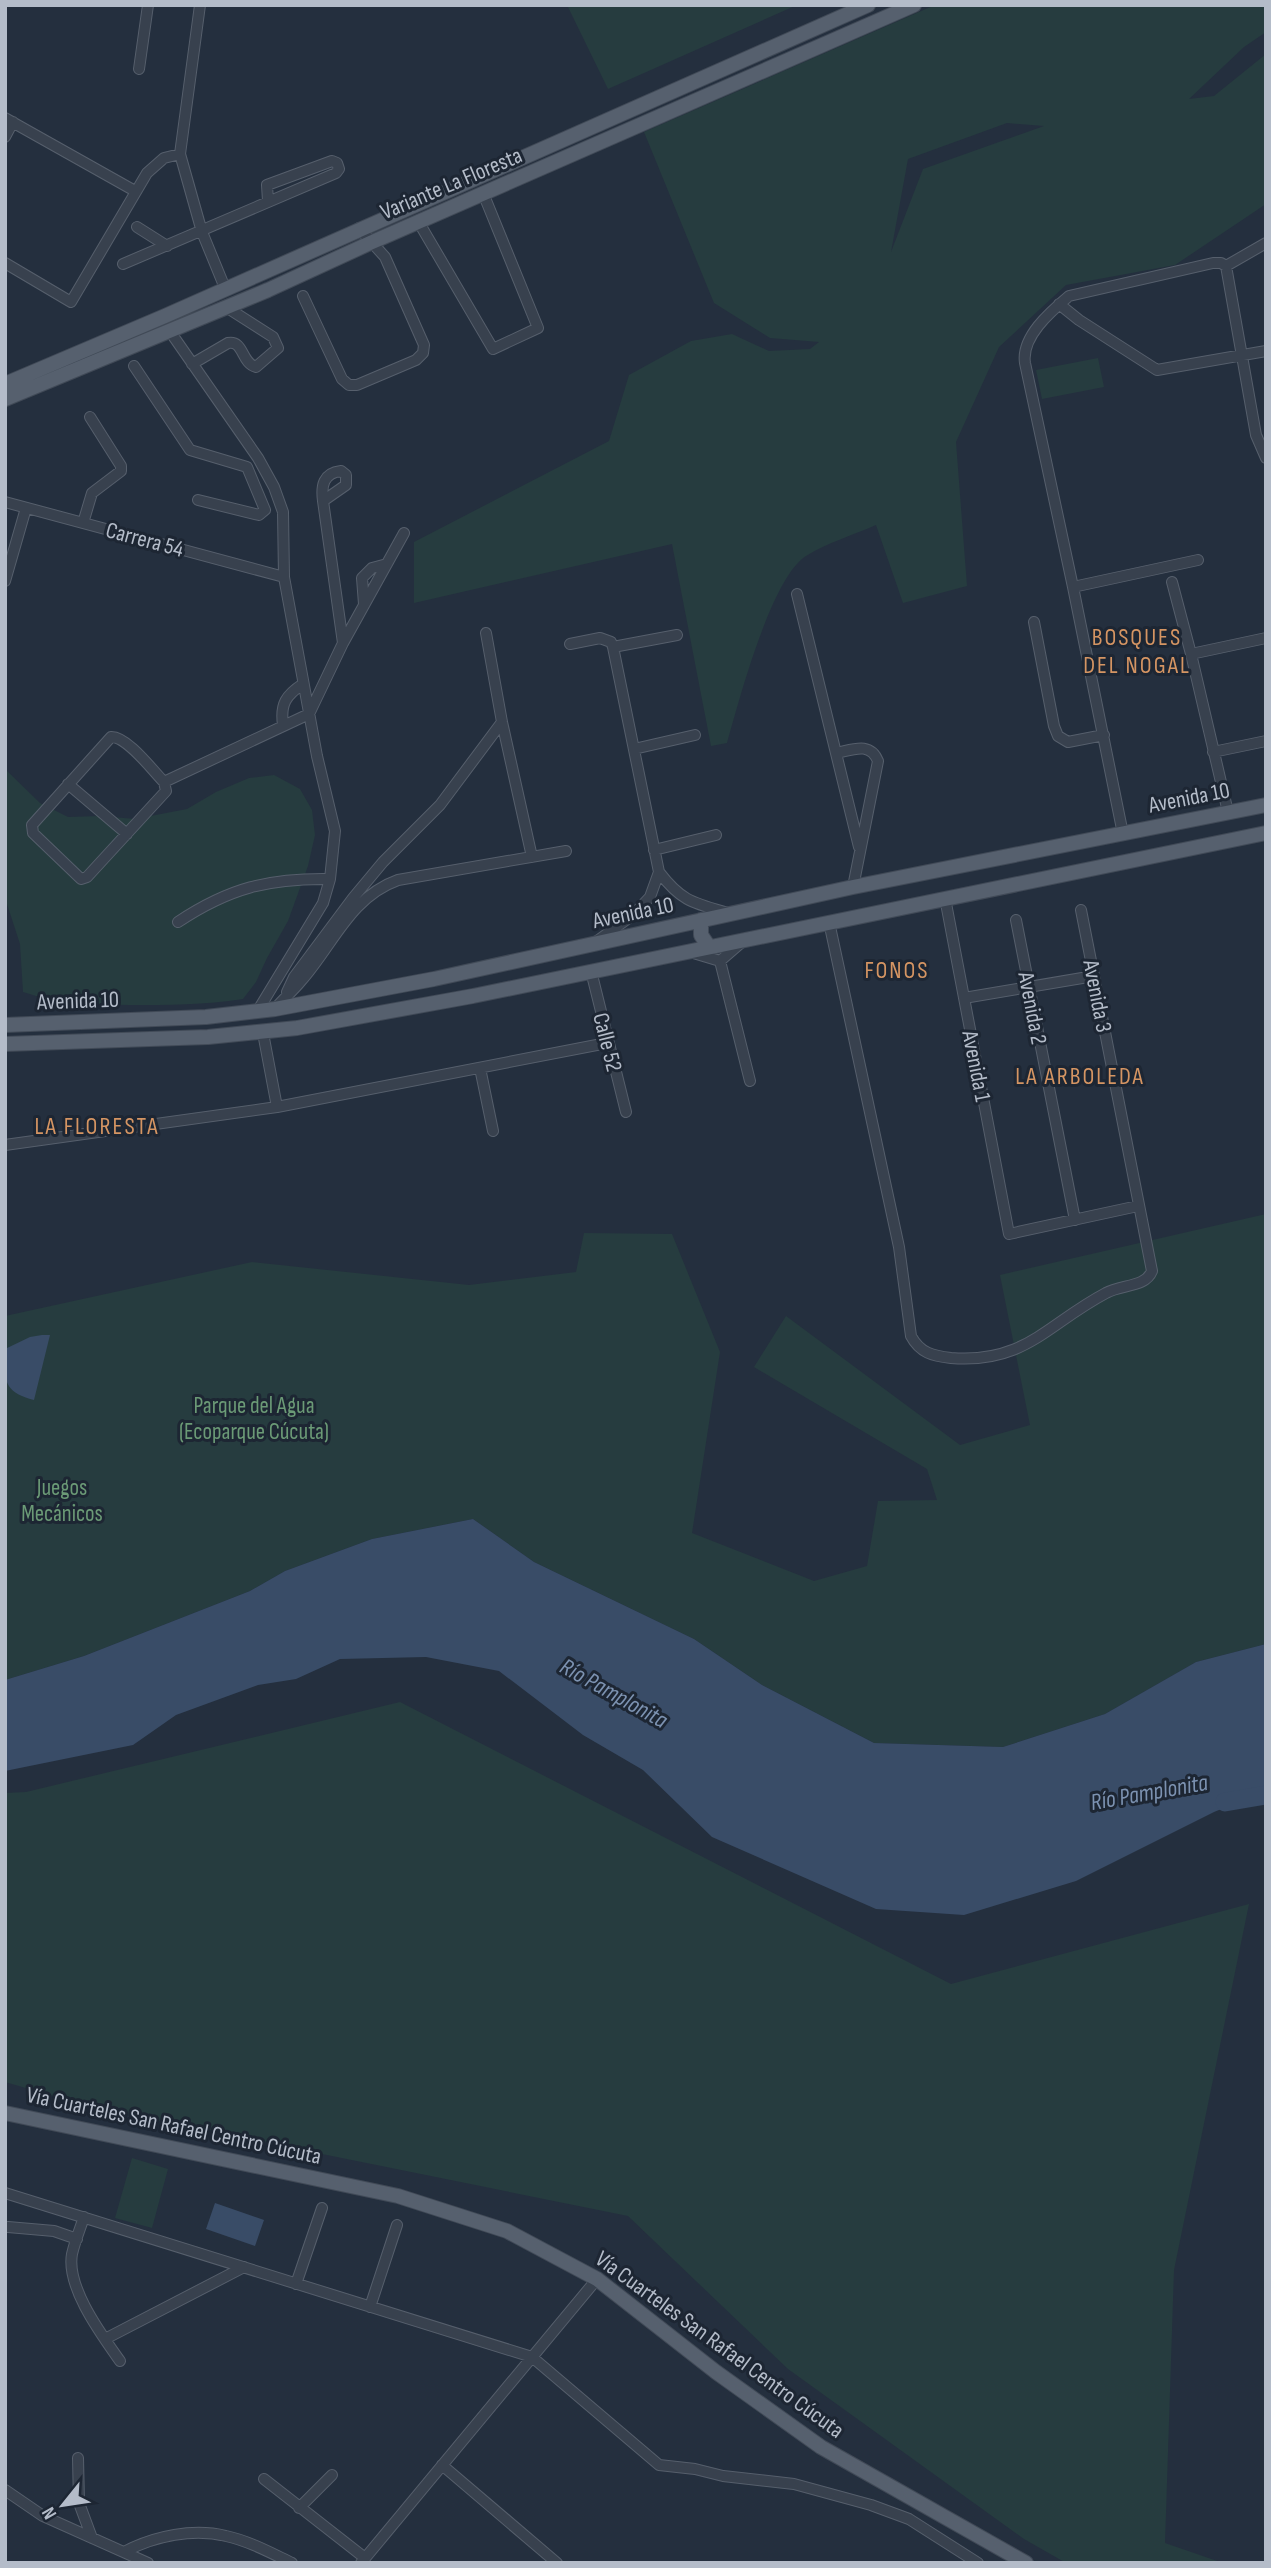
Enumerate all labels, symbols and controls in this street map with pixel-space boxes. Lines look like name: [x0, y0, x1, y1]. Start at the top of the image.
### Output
street label: Variante La Floresta: [376, 142, 526, 226]
street label: Carrera 54: [103, 516, 187, 564]
district label: BOSQUES DEL NOGAL: [1083, 623, 1191, 680]
street label: Avenida 10: [1145, 776, 1232, 820]
street label: Avenida 10: [589, 891, 676, 935]
district label: FONOS: [864, 956, 930, 985]
street label: Avenida 3: [1076, 957, 1118, 1035]
street label: Avenida 2: [1011, 969, 1053, 1047]
street label: Avenida 10: [36, 986, 120, 1016]
street label: Calle 52: [586, 1010, 628, 1075]
street label: Avenida 1: [955, 1027, 997, 1104]
district label: LA ARBOLEDA: [1015, 1062, 1145, 1091]
district label: LA FLORESTA: [34, 1112, 160, 1141]
park label: Parque del Agua (Ecoparque Cúcuta): [179, 1392, 329, 1446]
park label: Juegos Mecánicos: [21, 1474, 103, 1528]
water label: Río Pamplonita: [555, 1652, 673, 1735]
water label: Río Pamplonita: [1088, 1768, 1210, 1817]
street label: Vía Cuarteles San Rafael Centro Cúcuta: [24, 2081, 324, 2171]
street label: Vía Cuarteles San Rafael Centro Cúcuta: [590, 2245, 849, 2445]
north arrow: [28, 2470, 98, 2540]
text: N: [37, 2503, 62, 2523]

